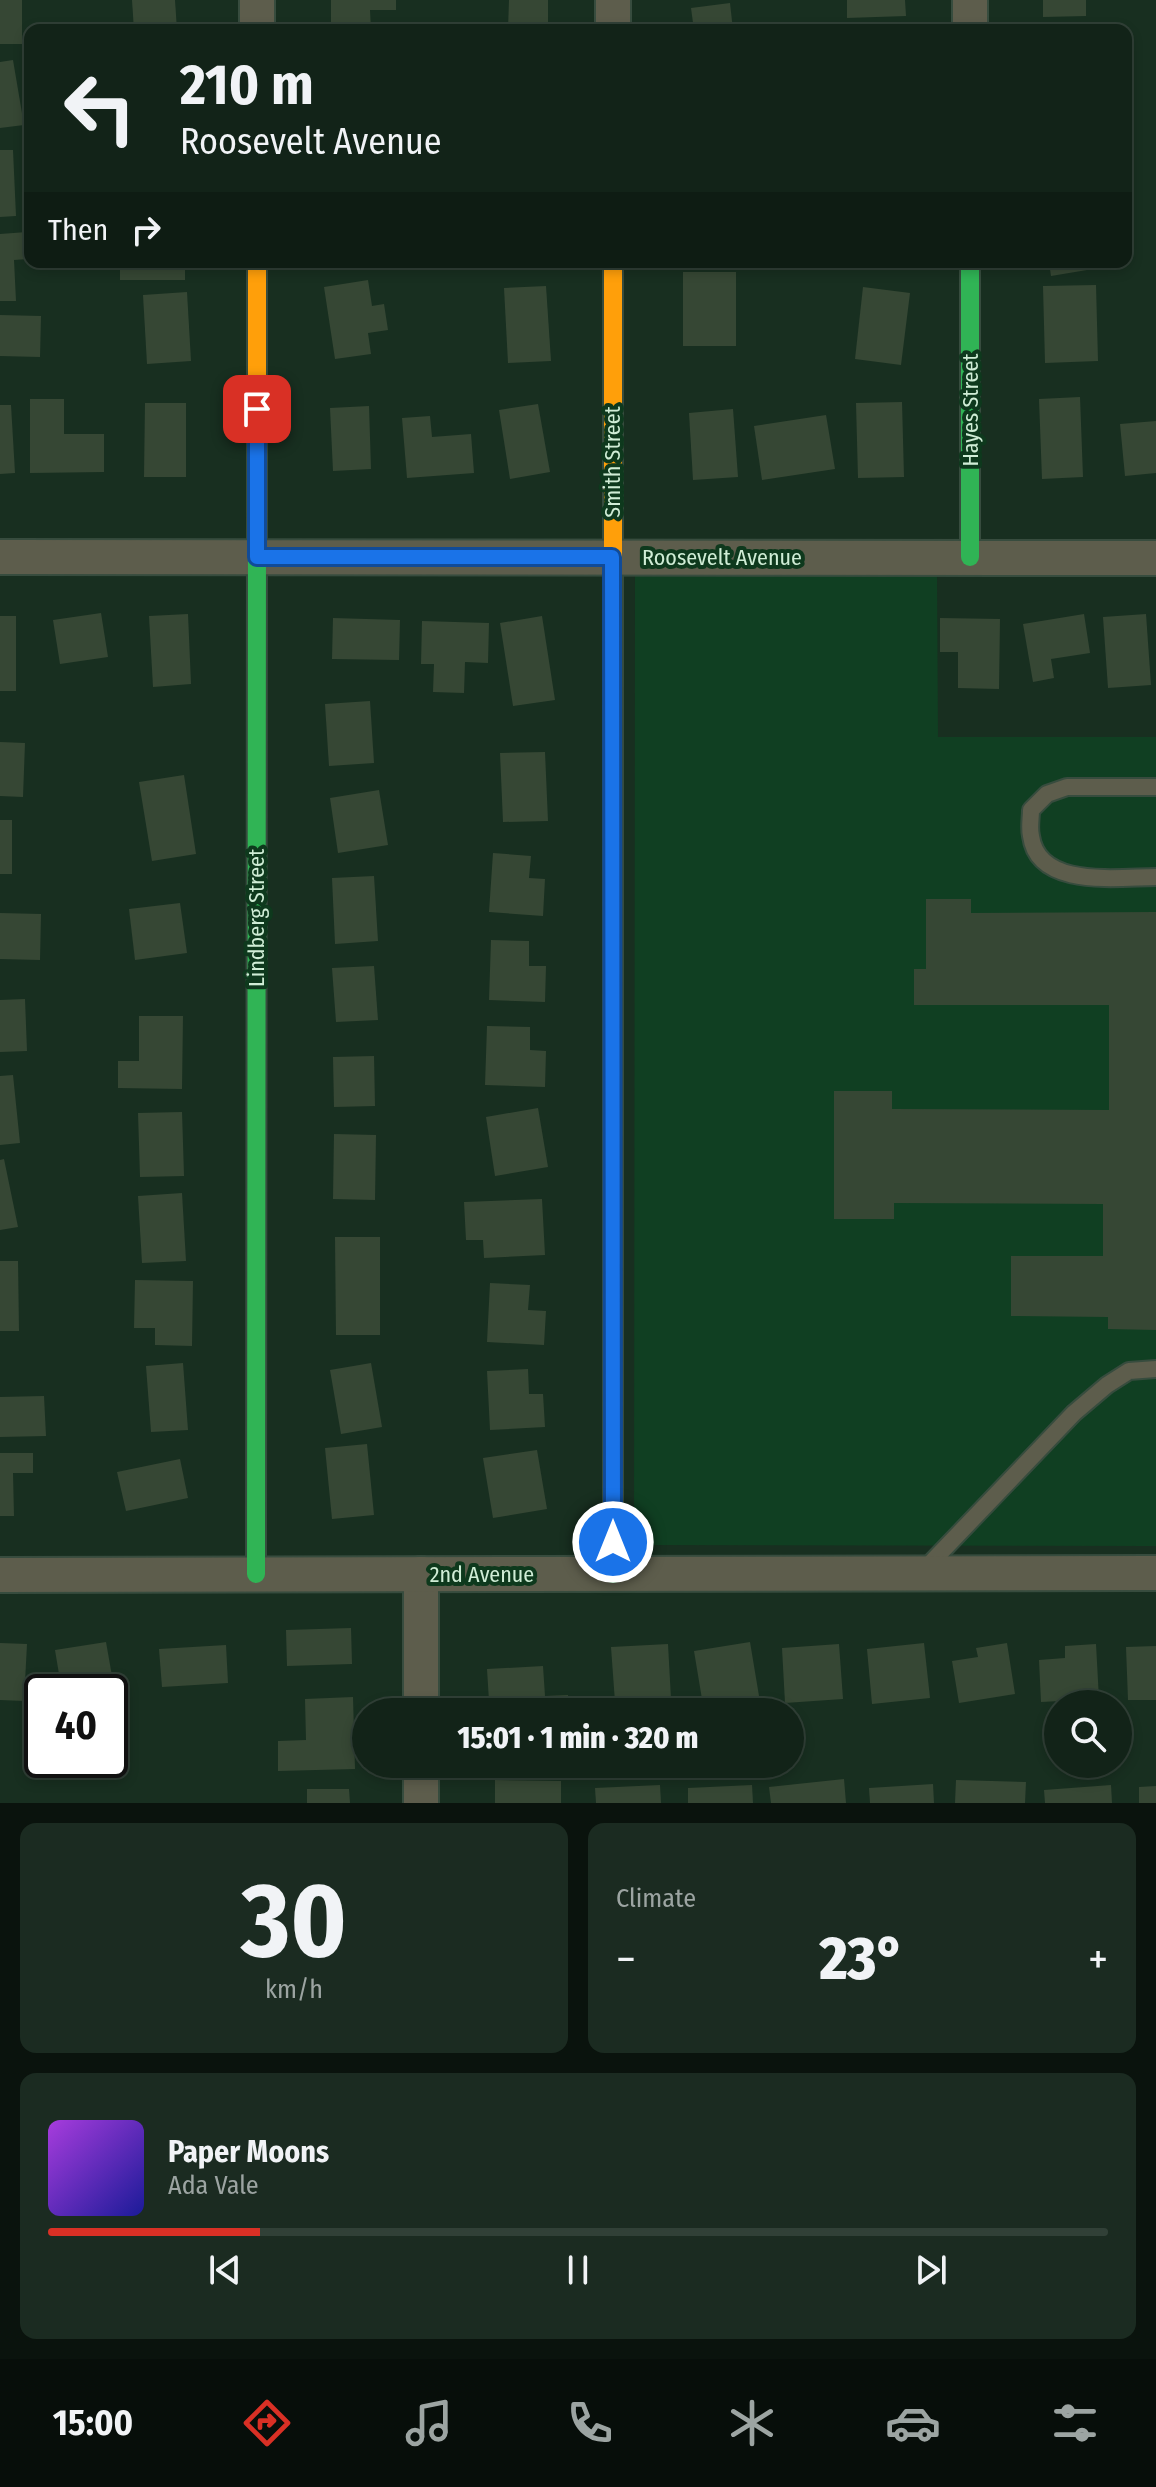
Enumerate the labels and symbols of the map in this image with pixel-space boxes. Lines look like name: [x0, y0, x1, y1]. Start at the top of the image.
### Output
street label: Hayes Street: [957, 353, 984, 467]
pin: [223, 375, 291, 443]
street label: Smith Street: [599, 405, 626, 518]
street label: Roosevelt Avenue: [642, 544, 802, 571]
street label: Lindberg Street: [243, 848, 270, 987]
position arrow: [571, 1500, 655, 1584]
street label: 2nd Avenue: [430, 1561, 534, 1588]
speed limit sign: 40: [24, 1674, 128, 1778]

